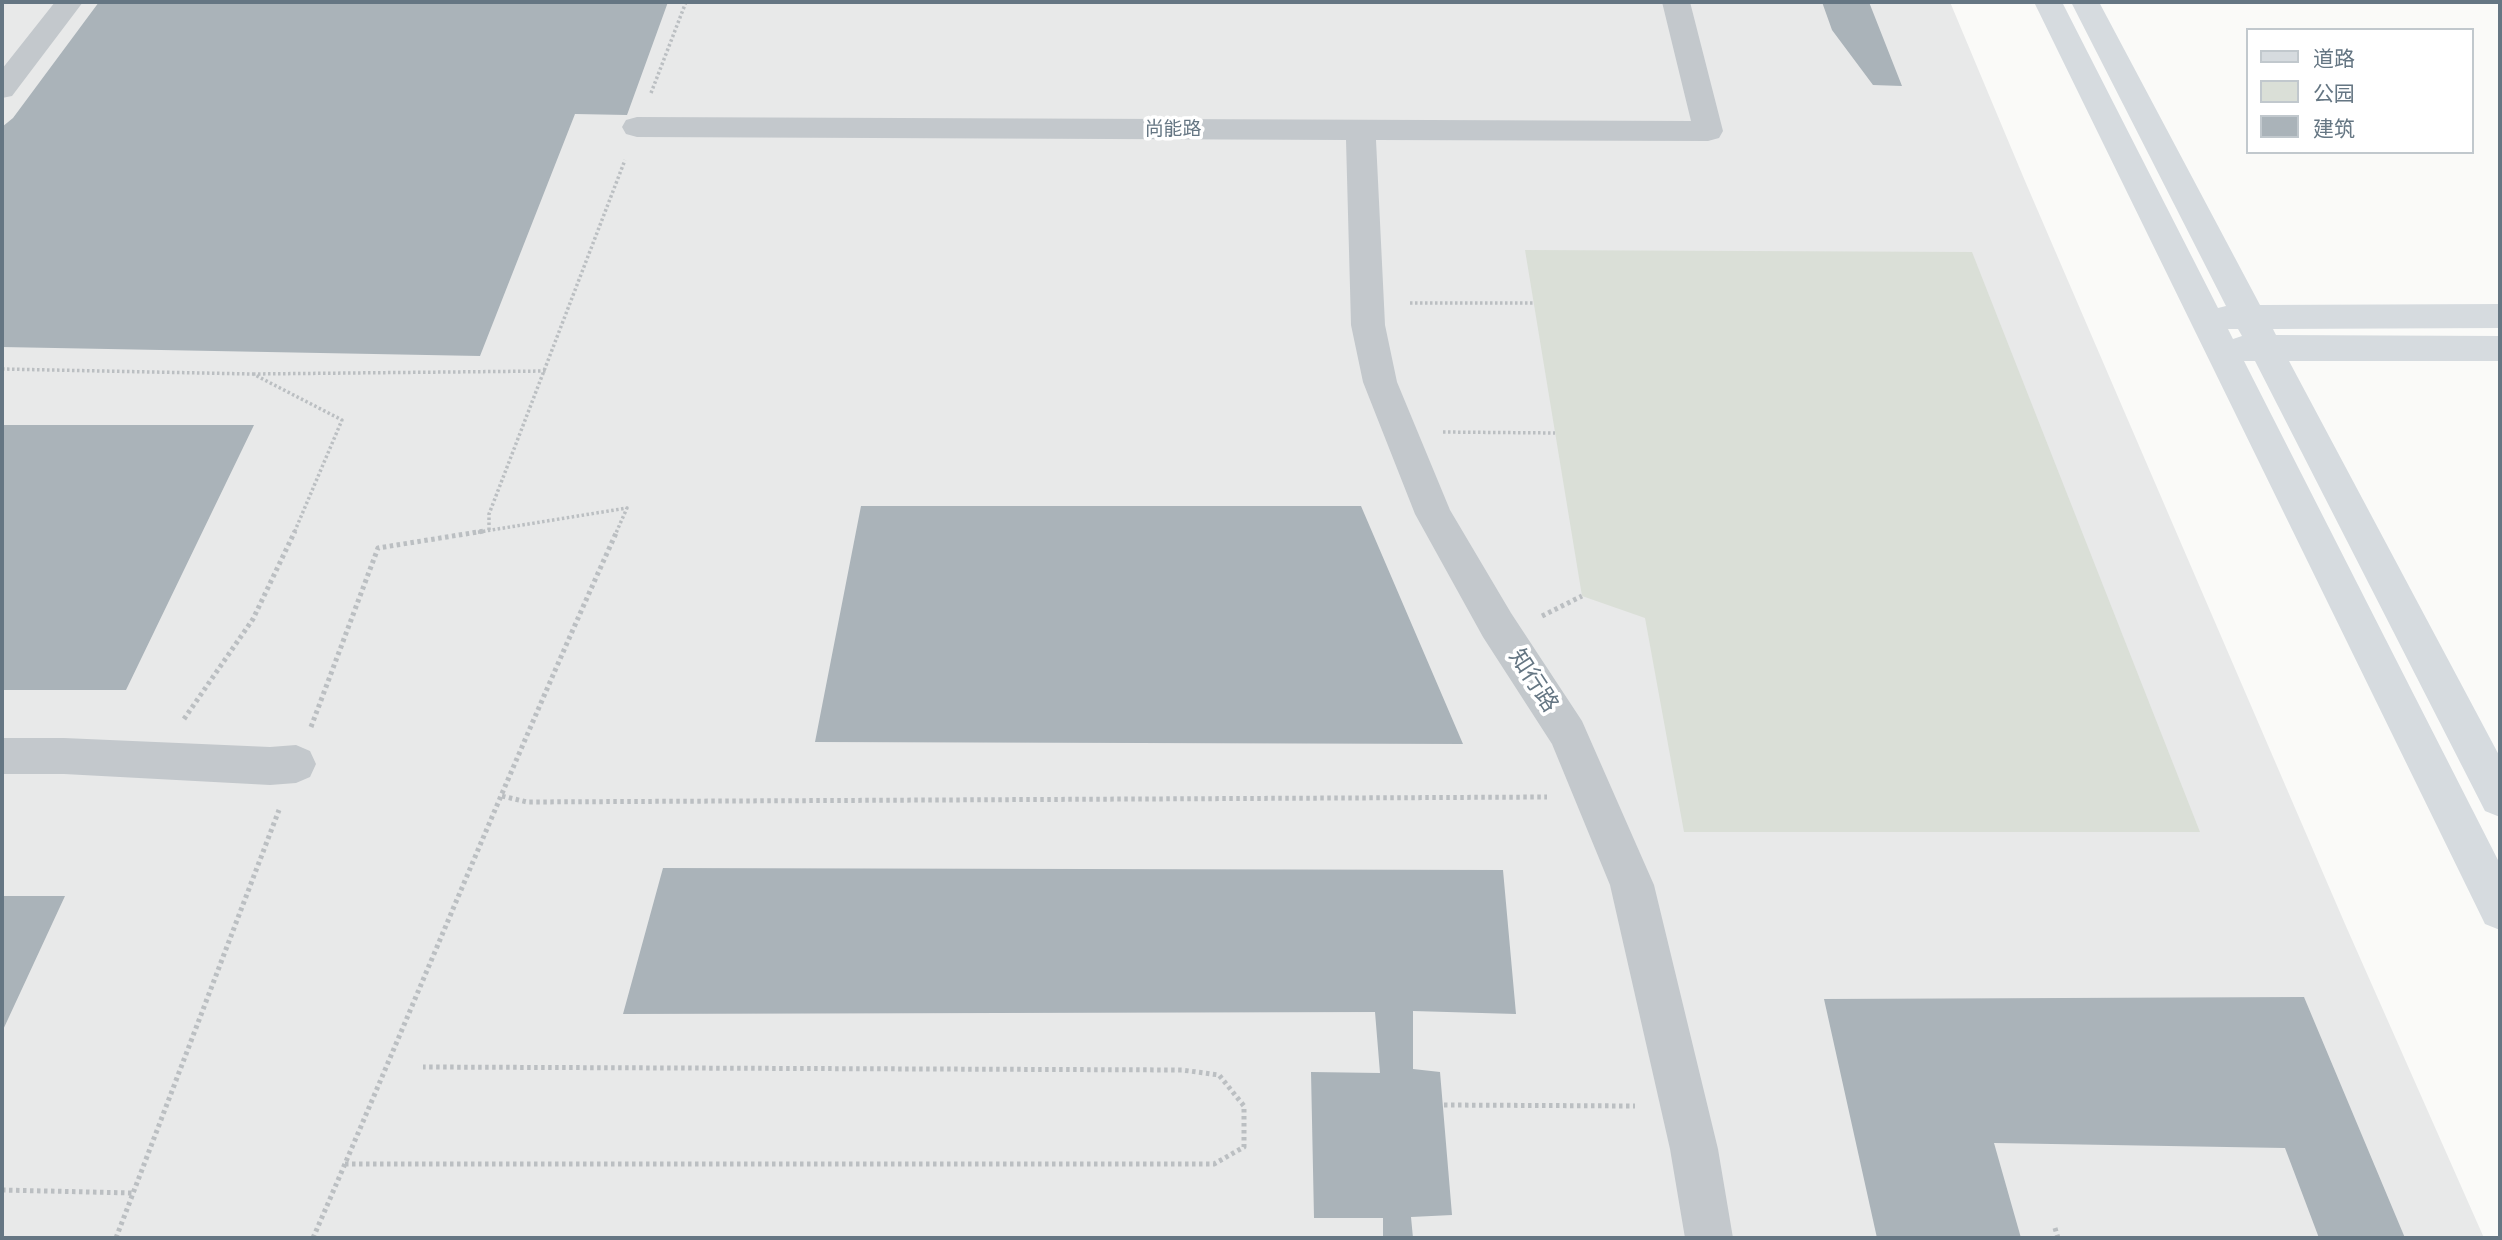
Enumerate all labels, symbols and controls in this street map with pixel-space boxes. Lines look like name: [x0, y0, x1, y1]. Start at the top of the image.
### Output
legend: [2246, 28, 2474, 154]
text: 道路: [2313, 46, 2355, 72]
text: 公园: [2313, 81, 2355, 107]
text: 建筑: [2313, 116, 2355, 142]
street label: 尚能路: [1145, 119, 1201, 141]
street label: 知行路: [1503, 645, 1563, 717]

